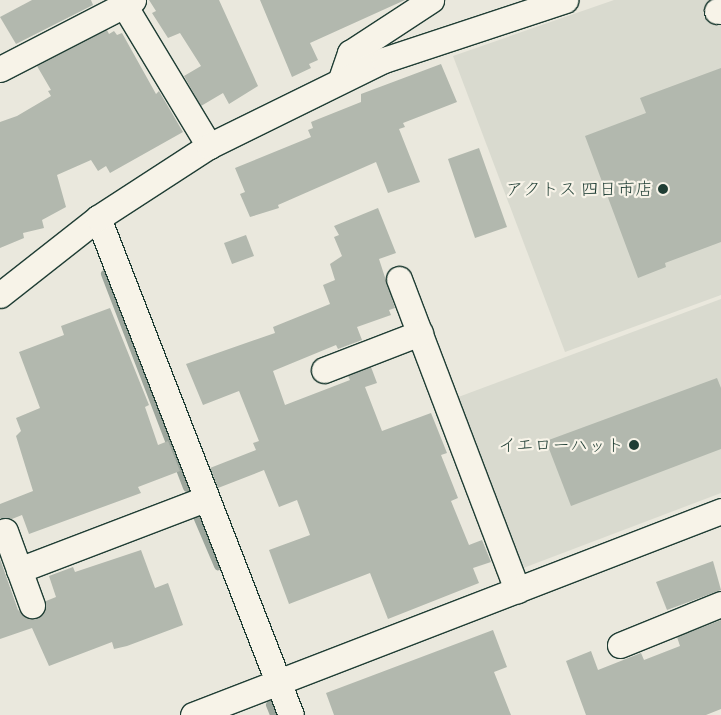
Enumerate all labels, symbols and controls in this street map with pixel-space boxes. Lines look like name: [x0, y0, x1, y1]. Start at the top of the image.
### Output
place label: アクトス 四日市店: [505, 178, 653, 200]
marker: アクトス 四日市店: [657, 183, 669, 195]
place label: イエローハット: [498, 434, 624, 456]
marker: イエローハット: [628, 439, 640, 451]

